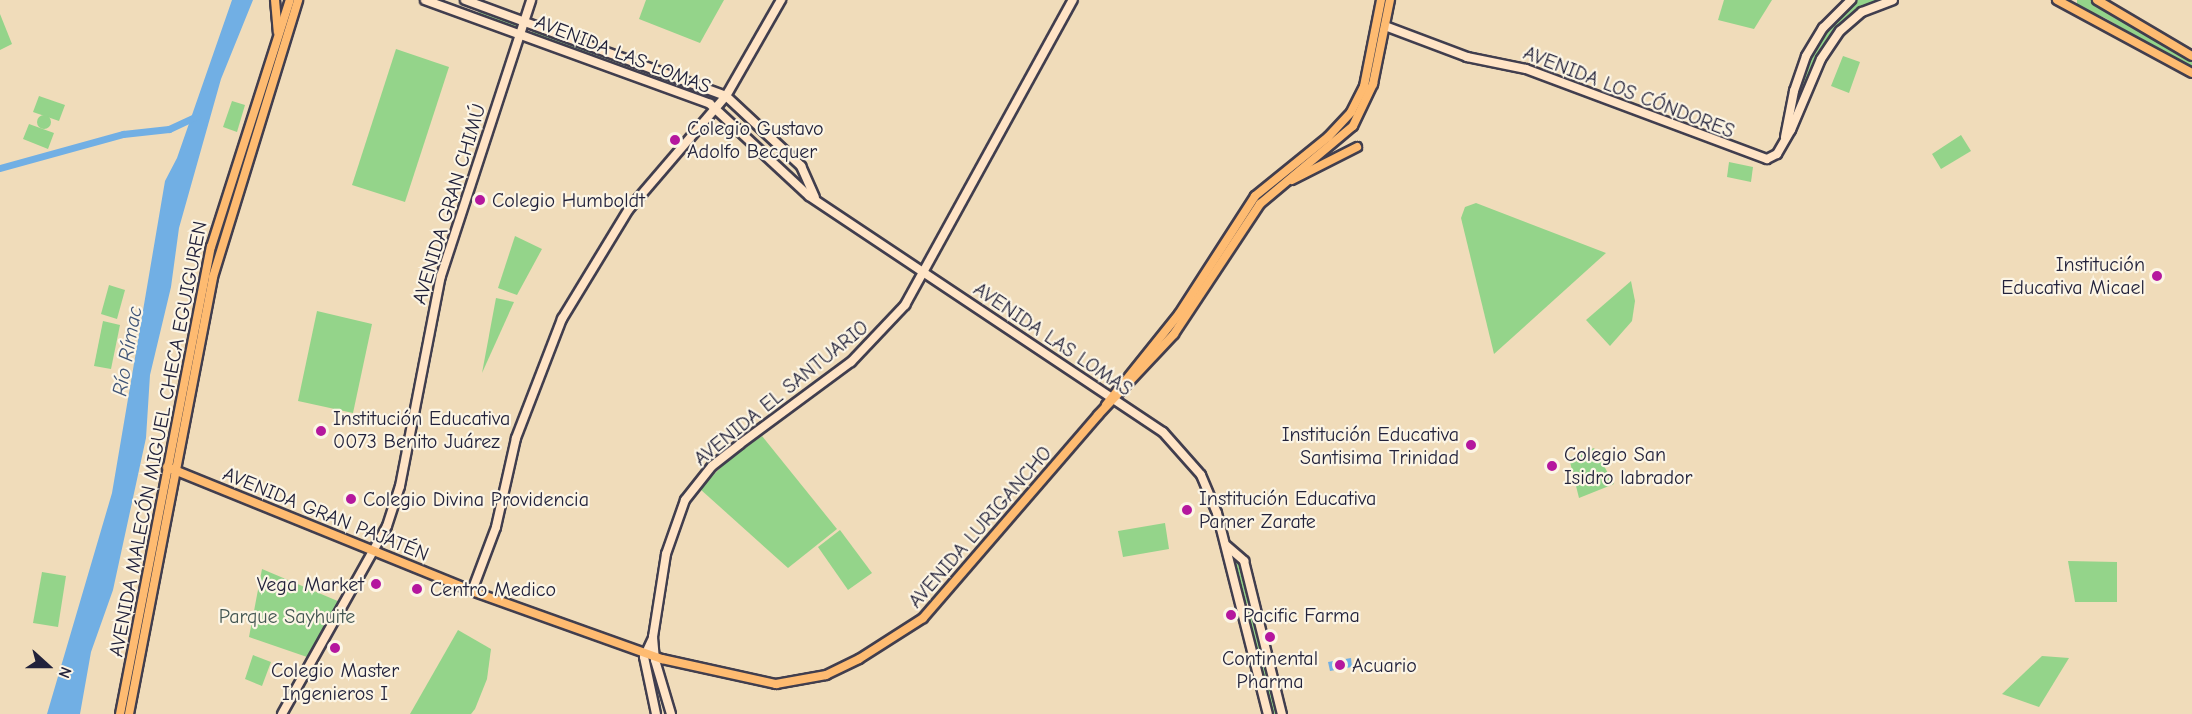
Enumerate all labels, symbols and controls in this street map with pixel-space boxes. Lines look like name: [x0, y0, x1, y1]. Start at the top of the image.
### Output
street label: AVENIDA LAS LOMAS: [532, 9, 714, 99]
street label: AVENIDA LOS CÓNDORES: [1520, 41, 1738, 143]
street label: AVENIDA GRAN CHIMÚ: [407, 101, 491, 307]
place label: Colegio Gustavo Adolfo Becquer: [687, 116, 824, 163]
marker: Colegio Gustavo Adolfo Becquer: [668, 133, 682, 147]
place label: Colegio Humboldt: [492, 188, 645, 212]
marker: Colegio Humboldt: [473, 193, 487, 207]
street label: AVENIDA MALECÓN MIGUEL CHECA EGUIGUREN: [104, 219, 212, 659]
place label: Institución Educativa Micael: [2001, 252, 2145, 299]
marker: Institución Educativa Micael: [2150, 269, 2164, 283]
street label: AVENIDA LAS LOMAS: [969, 277, 1137, 401]
water label: Río Rímac: [107, 304, 147, 398]
street label: AVENIDA EL SANTUARIO: [689, 315, 873, 471]
place label: Institución Educativa 0073 Benito Juárez: [333, 407, 510, 454]
place label: Institución Educativa Santisima Trinidad: [1282, 422, 1459, 469]
marker: Institución Educativa 0073 Benito Juárez: [314, 424, 328, 438]
marker: Institución Educativa Santisima Trinidad: [1464, 438, 1478, 452]
street label: AVENIDA LURIGANCHO: [903, 441, 1057, 613]
place label: Colegio San Isidro labrador: [1564, 442, 1693, 489]
marker: Colegio San Isidro labrador: [1545, 459, 1559, 473]
street label: AVENIDA GRAN PAJATÉN: [219, 462, 433, 566]
place label: Institución Educativa Pamer Zarate: [1199, 486, 1376, 533]
place label: Colegio Divina Providencia: [363, 487, 589, 511]
marker: Colegio Divina Providencia: [344, 492, 358, 506]
marker: Institución Educativa Pamer Zarate: [1180, 503, 1194, 517]
place label: Vega Market: [257, 572, 364, 596]
marker: Vega Market: [369, 577, 383, 591]
place label: Centro Medico: [430, 577, 556, 601]
marker: Centro Medico: [408, 580, 426, 598]
place label: Pacific Farma: [1243, 603, 1360, 627]
park label: Parque Sayhuite: [219, 604, 355, 628]
marker: Pacific Farma: [1224, 608, 1238, 622]
marker: Continental Pharma: [1263, 630, 1277, 644]
north arrow: [18, 636, 78, 696]
marker: Colegio Master Ingenieros I: [328, 641, 342, 655]
place label: Continental Pharma: [1222, 646, 1318, 693]
place label: Acuario: [1352, 653, 1417, 677]
place label: Colegio Master Ingenieros I: [271, 658, 399, 705]
marker: Acuario: [1333, 658, 1347, 672]
text: N: [55, 664, 75, 681]

